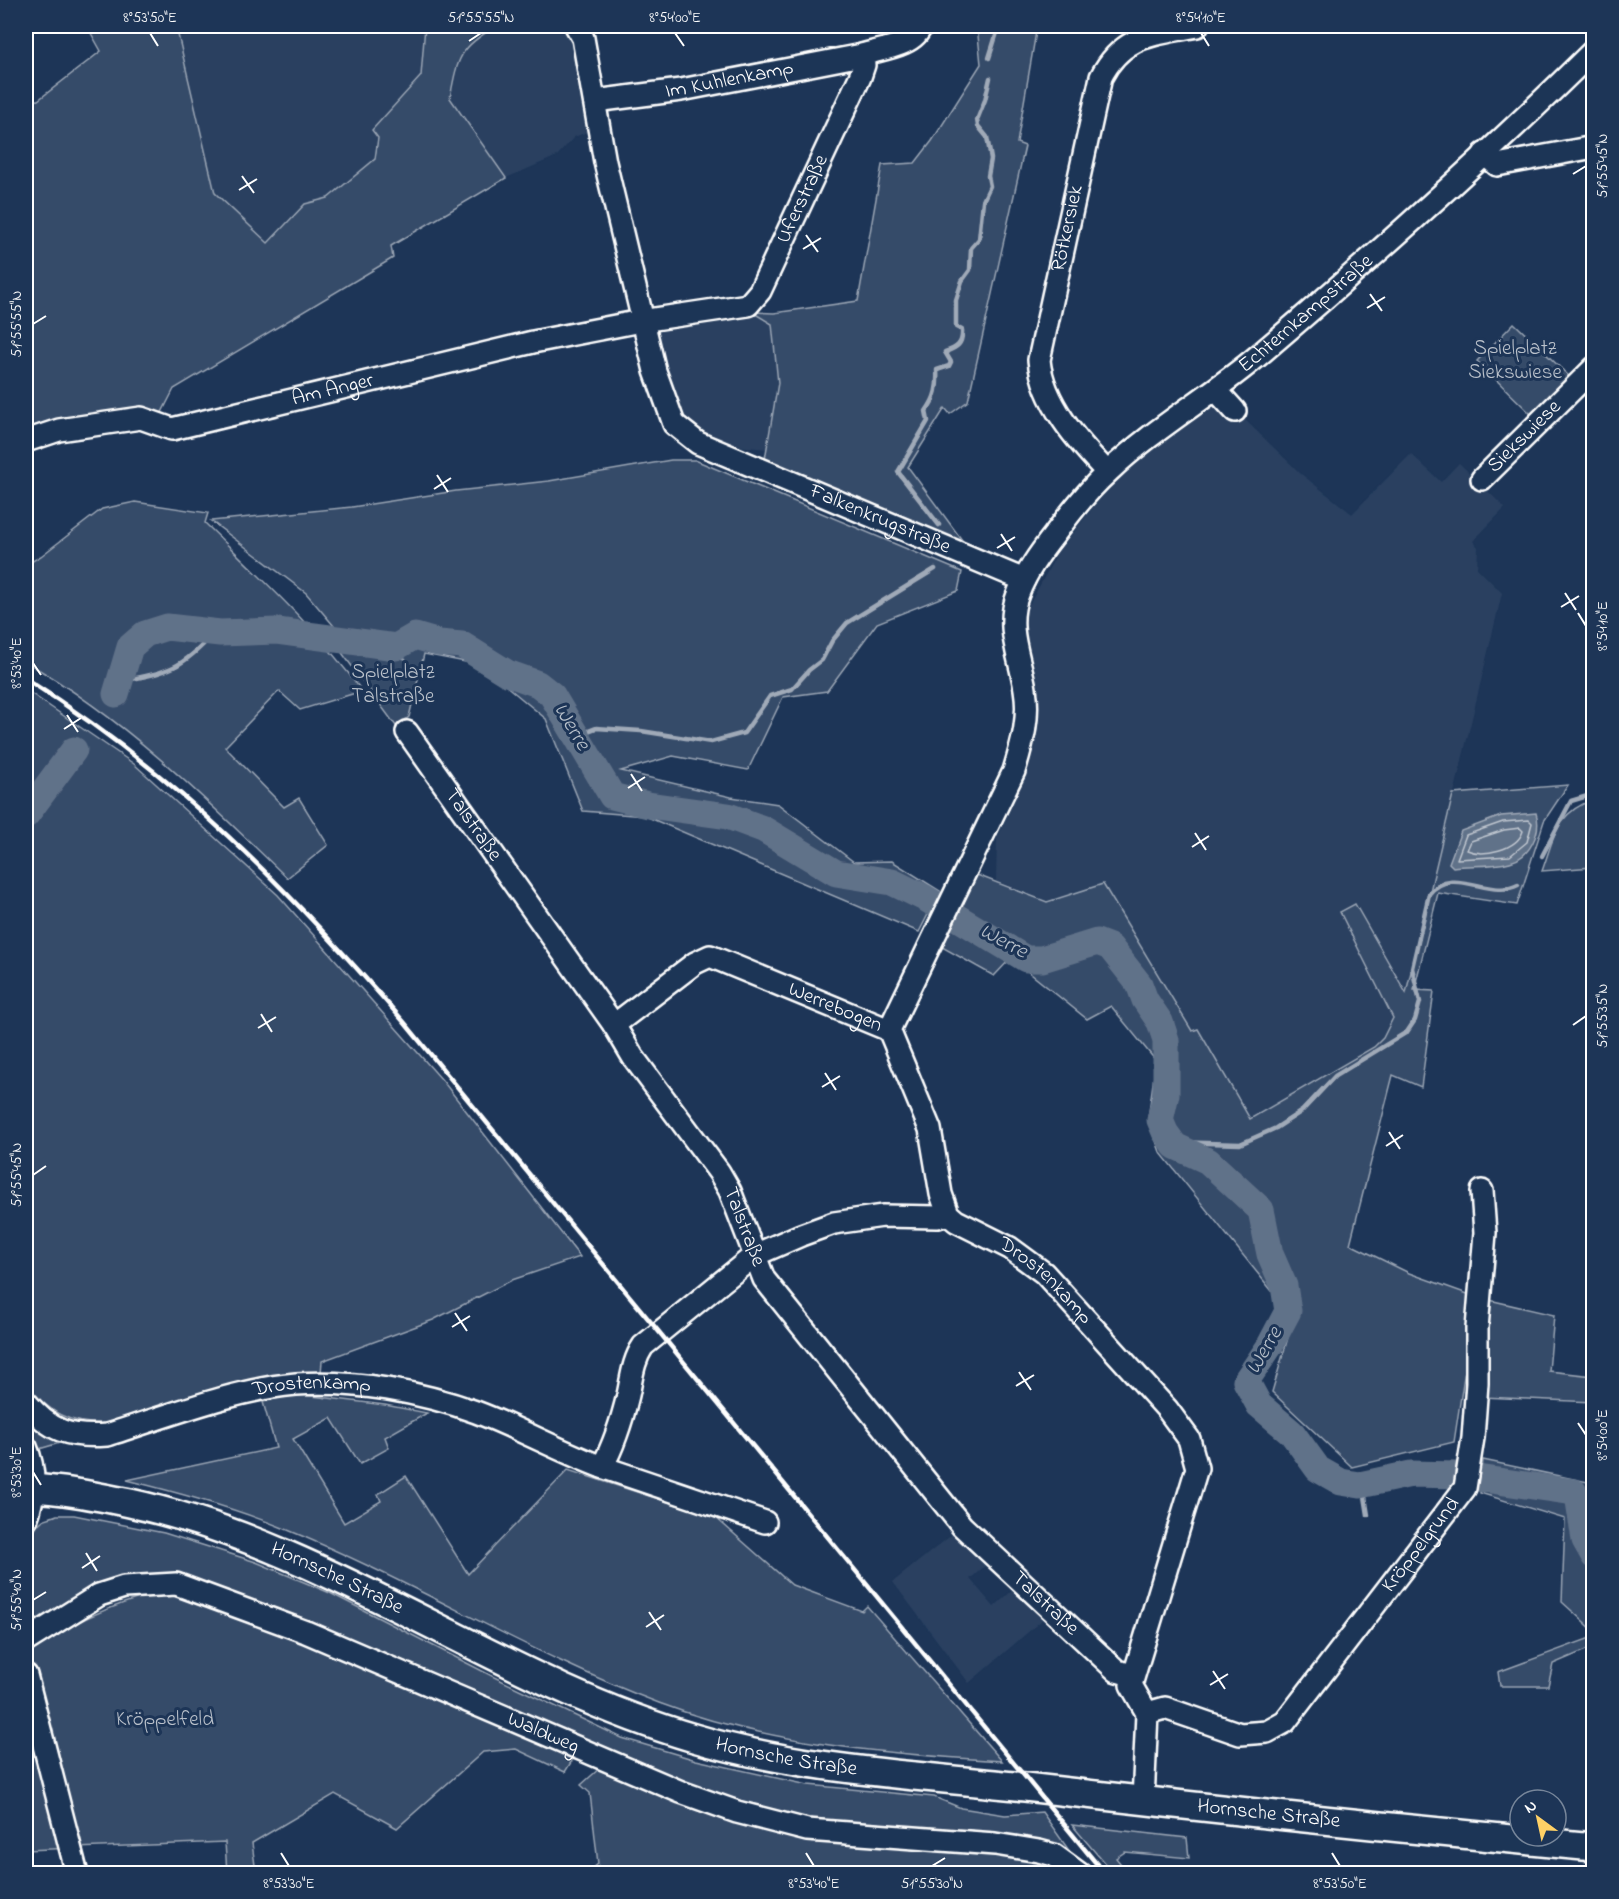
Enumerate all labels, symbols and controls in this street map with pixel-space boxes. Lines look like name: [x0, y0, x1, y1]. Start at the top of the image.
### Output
text: 8°53'50"E: [123, 7, 177, 29]
text: 51°55'55"N: [448, 7, 514, 29]
text: 8°54'00"E: [649, 7, 701, 29]
text: 8°54'10"E: [1176, 7, 1226, 29]
street label: Im Kuhlenkamp: [663, 54, 796, 107]
text: 51°55'45"N: [1592, 134, 1614, 198]
street label: Uferstraße: [769, 149, 837, 248]
street label: Rötkersiek: [1044, 182, 1092, 275]
street label: Echternkampstraße: [1232, 247, 1381, 381]
text: 51°55'55"N: [6, 291, 28, 357]
park label: Spielplatz Siekswiese: [1468, 334, 1562, 388]
street label: Am Anger: [289, 366, 377, 415]
street label: Siekswiese: [1481, 393, 1569, 480]
street label: Falkenkrugstraße: [804, 476, 956, 563]
text: 8°54'10"E: [1592, 601, 1614, 651]
text: 8°53'40"E: [6, 637, 28, 689]
park label: Spielplatz Talstraße: [351, 658, 435, 712]
water label: Werre: [544, 697, 598, 758]
street label: Talstraße: [437, 783, 509, 868]
water label: Werre: [973, 916, 1034, 968]
street label: Werrebogen: [784, 975, 887, 1041]
text: 51°55'35"N: [1592, 984, 1614, 1048]
text: 51°55'45"N: [6, 1143, 28, 1207]
street label: Talstraße: [715, 1183, 773, 1272]
street label: Drostenkamp: [993, 1229, 1099, 1332]
water label: Werre: [1239, 1320, 1292, 1381]
street label: Drostenkamp: [249, 1368, 373, 1406]
text: 8°54'00"E: [1592, 1409, 1614, 1461]
text: 8°53'30"E: [6, 1446, 28, 1498]
street label: Kröppelgrund: [1375, 1491, 1468, 1599]
street label: Hornsche Straße: [266, 1535, 409, 1623]
street label: Talstraße: [1004, 1564, 1086, 1643]
text: 51°55'40"N: [6, 1569, 28, 1631]
park label: Kröppelfeld: [116, 1705, 214, 1735]
street label: Waldweg: [502, 1705, 584, 1764]
street label: Hornsche Straße: [712, 1730, 859, 1785]
north arrow: [1508, 1788, 1568, 1848]
street label: Hornsche Straße: [1196, 1792, 1342, 1837]
text: N: [1520, 1794, 1542, 1820]
text: 8°53'30"E: [263, 1873, 315, 1895]
text: 8°53'40"E: [788, 1873, 840, 1895]
text: 51°55'30"N: [901, 1873, 963, 1895]
text: 8°53'50"E: [1313, 1873, 1367, 1895]

